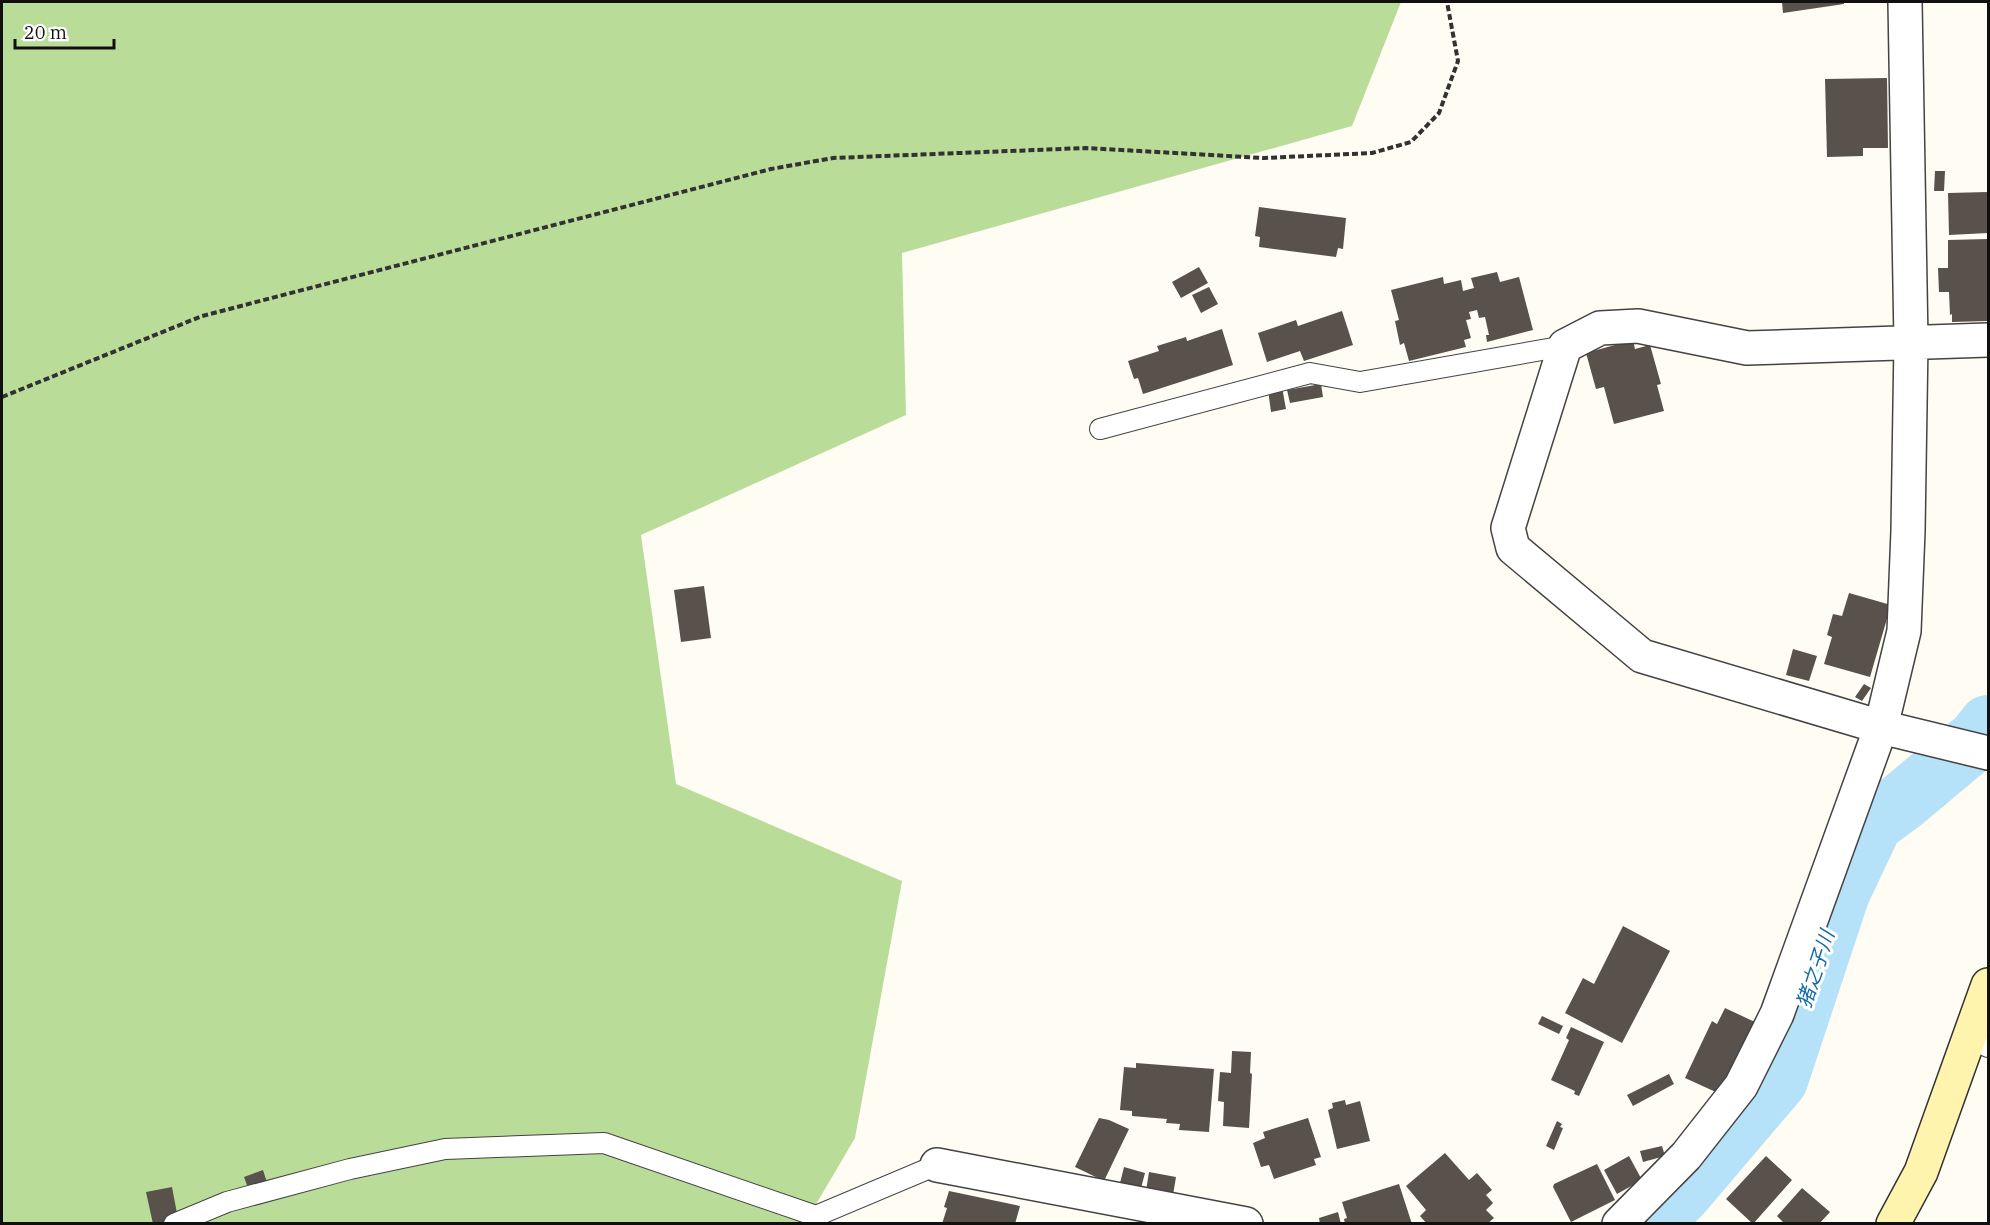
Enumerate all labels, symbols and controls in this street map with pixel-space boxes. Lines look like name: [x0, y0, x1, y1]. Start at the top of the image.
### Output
scale bar: [15, 12, 114, 50]
text: 20 m: [24, 21, 67, 44]
water label: 猪之子川: [1790, 925, 1841, 1011]

